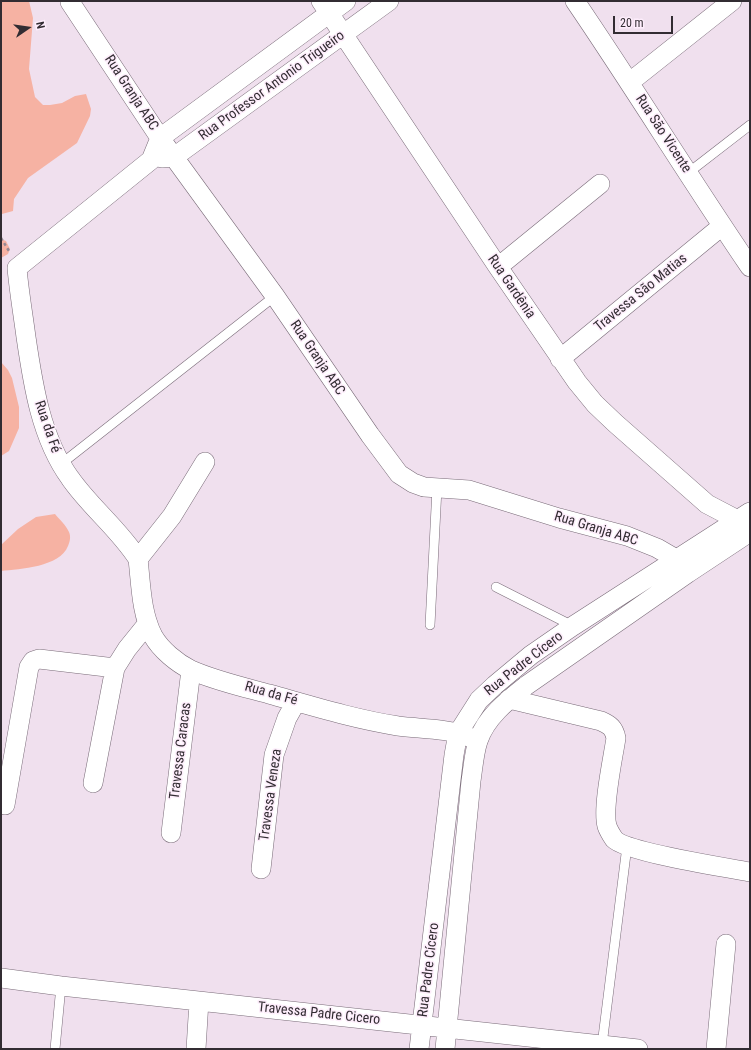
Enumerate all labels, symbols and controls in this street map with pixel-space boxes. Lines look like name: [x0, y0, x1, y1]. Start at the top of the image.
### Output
north arrow: [8, 8, 48, 48]
scale bar: [615, 8, 675, 34]
text: 20 m: [620, 16, 644, 30]
text: N: [33, 20, 47, 30]
street label: Rua Professor Antonio Trigueiro: [196, 27, 348, 145]
street label: Rua Granja ABC: [100, 52, 162, 134]
street label: Rua São Vicente: [631, 92, 695, 176]
street label: Travessa São Matias: [591, 250, 691, 336]
street label: Rua Gardênia: [484, 252, 538, 322]
street label: Rua Granja ABC: [286, 317, 348, 399]
street label: Rua da Fé: [30, 399, 64, 455]
street label: Rua Granja ABC: [552, 508, 640, 550]
street label: Rua Padre Cícero: [481, 628, 567, 700]
street label: Rua da Fé: [243, 678, 299, 710]
street label: Travessa Caracas: [167, 702, 195, 800]
street label: Travessa Veneza: [256, 748, 286, 842]
street label: Rua Padre Cícero: [415, 922, 443, 1018]
street label: Travessa Padre Cicero: [257, 999, 381, 1029]

